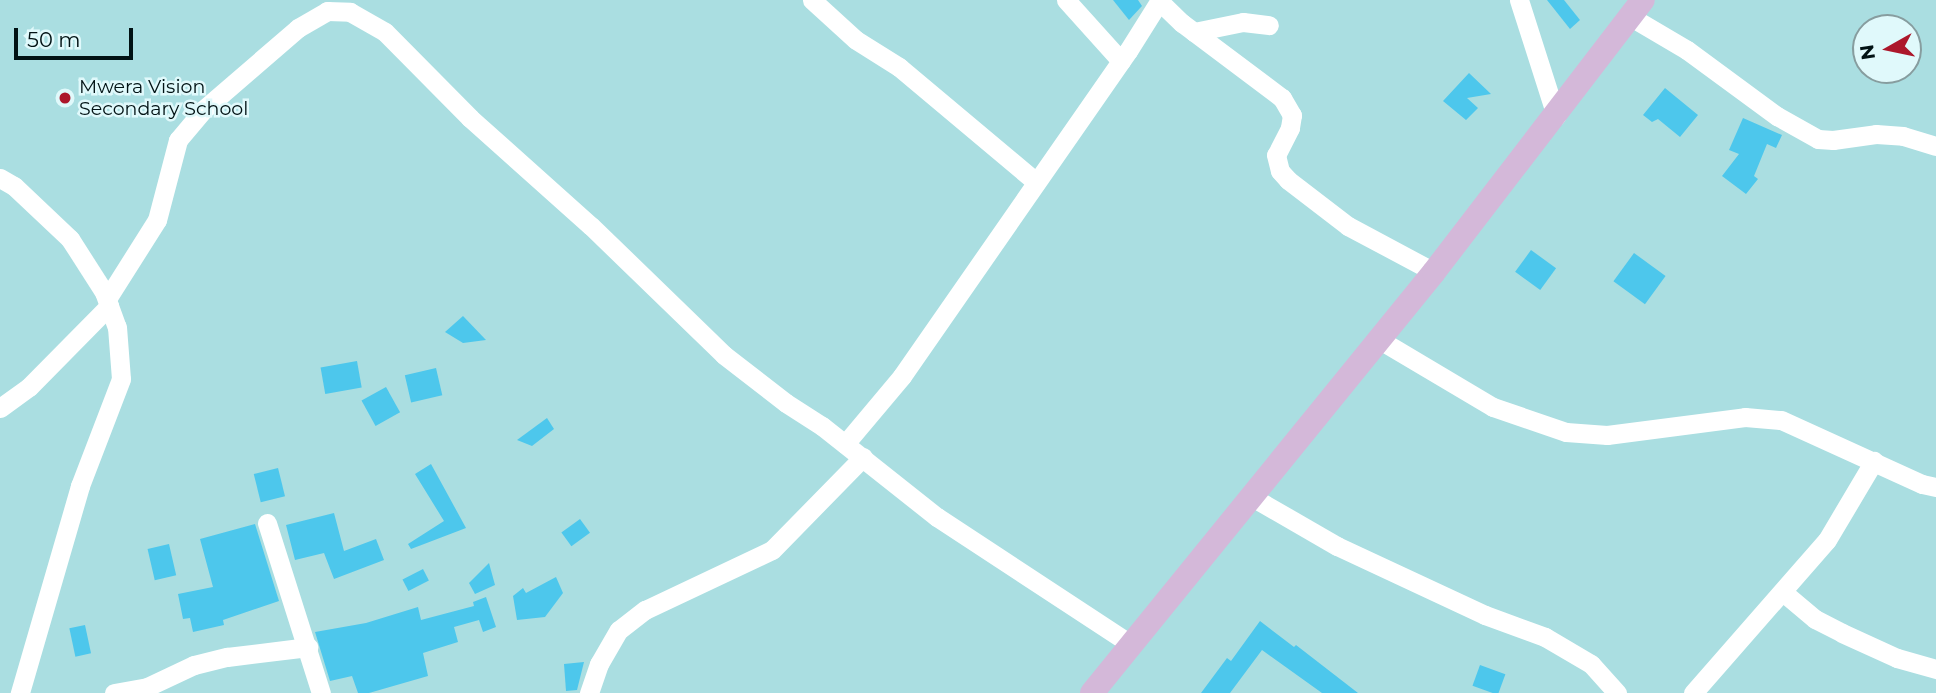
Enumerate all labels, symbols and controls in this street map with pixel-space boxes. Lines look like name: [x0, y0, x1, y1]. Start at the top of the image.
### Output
scale bar: [18, 14, 136, 58]
north arrow: [1852, 14, 1922, 84]
text: 50 m: [27, 27, 81, 52]
text: N: [1855, 43, 1880, 61]
place label: Mwera Vision Secondary School: [79, 76, 248, 120]
marker: Mwera Vision Secondary School: [57, 90, 73, 106]

